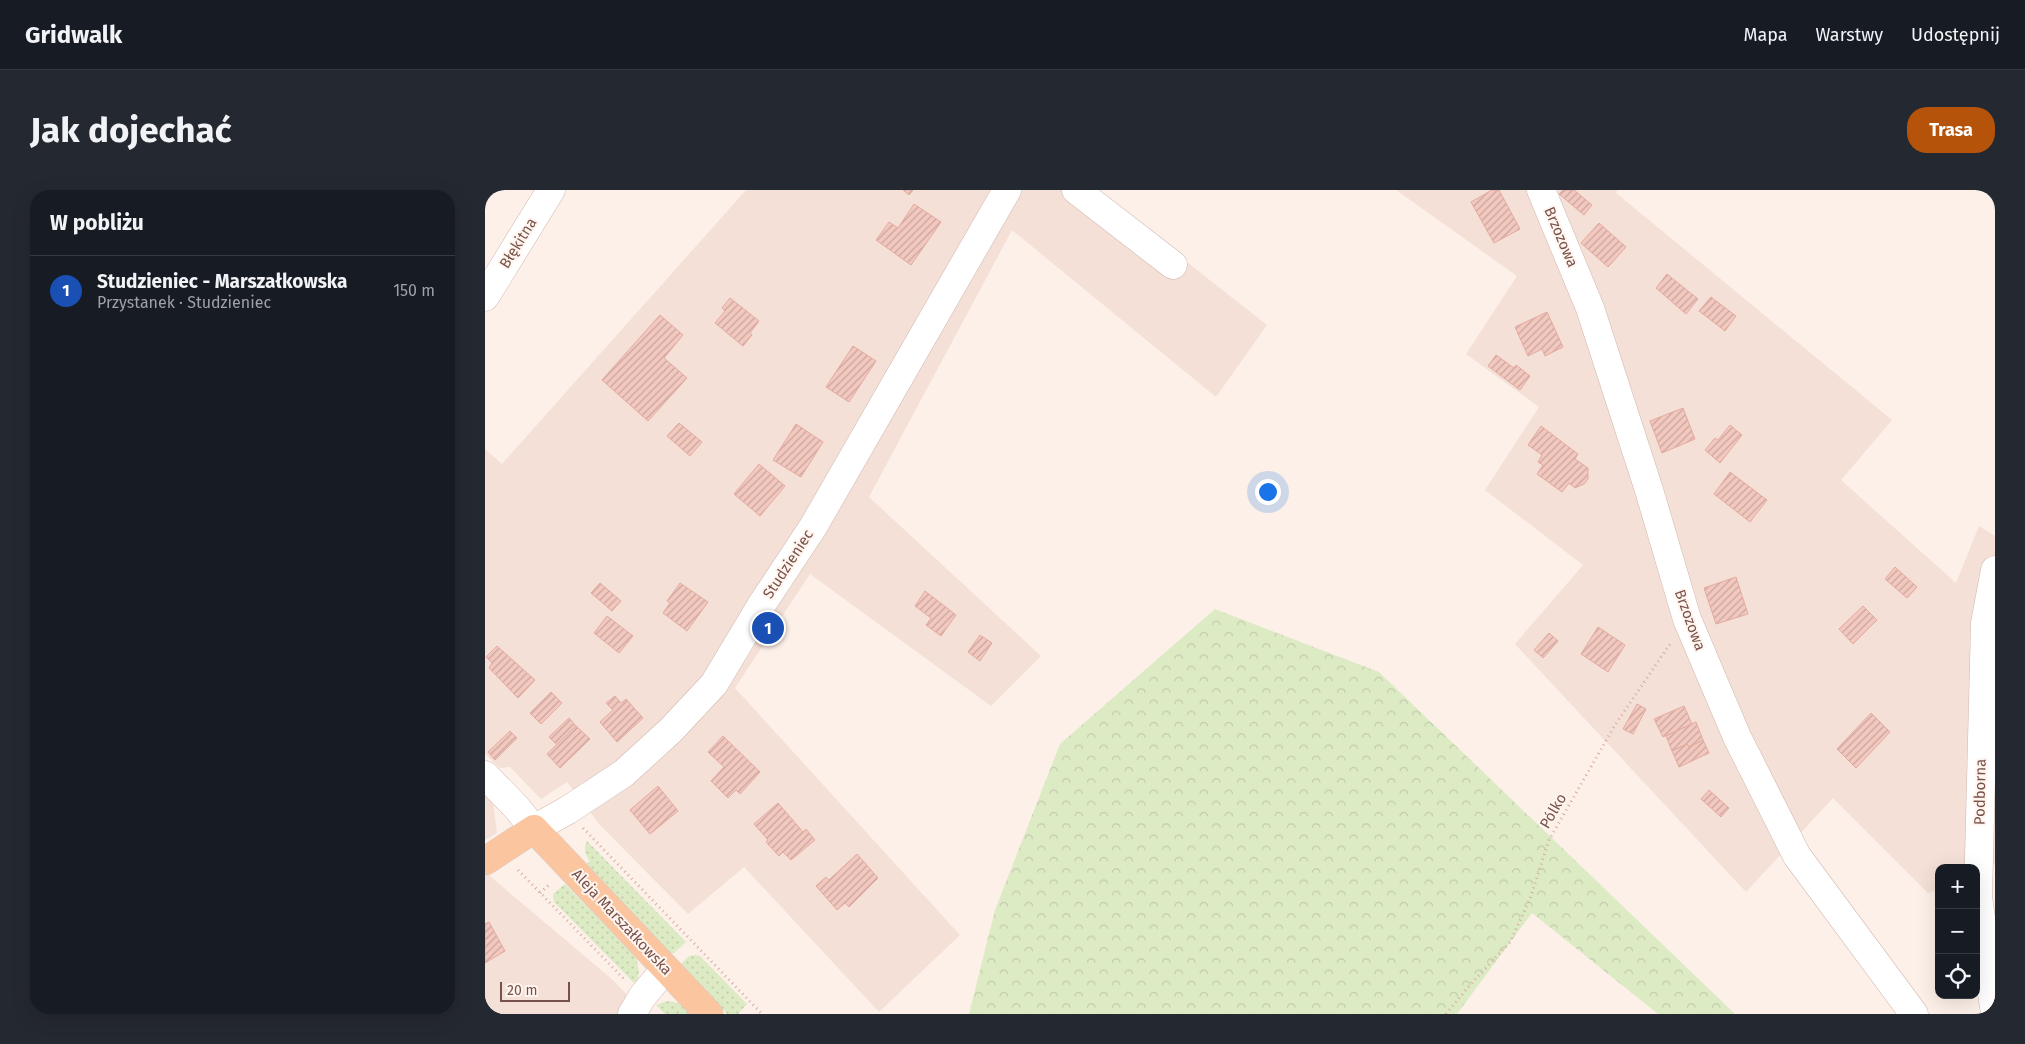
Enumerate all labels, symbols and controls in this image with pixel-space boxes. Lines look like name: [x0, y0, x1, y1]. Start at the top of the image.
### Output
text: Gridwalk: [25, 21, 122, 49]
text: Mapa: [1743, 24, 1788, 46]
text: Warstwy: [1816, 24, 1883, 46]
text: Udostępnij: [1911, 24, 2000, 46]
button: Trasa: [1907, 107, 1995, 153]
text: Jak dojechać: [30, 109, 231, 151]
street label: Brzozowa: [1540, 204, 1582, 270]
text: W pobliżu: [50, 210, 144, 236]
street label: Błękitna: [496, 214, 540, 272]
text: Studzieniec - Marszałkowska: [97, 270, 347, 293]
text: 1: [62, 281, 70, 300]
text: 150 m: [393, 281, 435, 300]
text: Przystanek · Studzieniec: [97, 293, 271, 312]
your location: [1255, 479, 1281, 505]
street label: Studzieniec: [759, 526, 817, 602]
street label: Brzozowa: [1671, 587, 1709, 653]
pin: 1: [752, 609, 784, 647]
street label: Podborna: [1970, 759, 1990, 825]
street label: Pólko: [1536, 790, 1570, 832]
map controls: [1935, 864, 1980, 999]
button: +: [1935, 864, 1980, 909]
street label: Aleja Marszałkowska: [568, 865, 676, 979]
button: −: [1935, 909, 1980, 954]
button: locate: [1935, 954, 1980, 999]
scale bar: [500, 979, 570, 1002]
text: 20 m: [507, 982, 537, 999]

